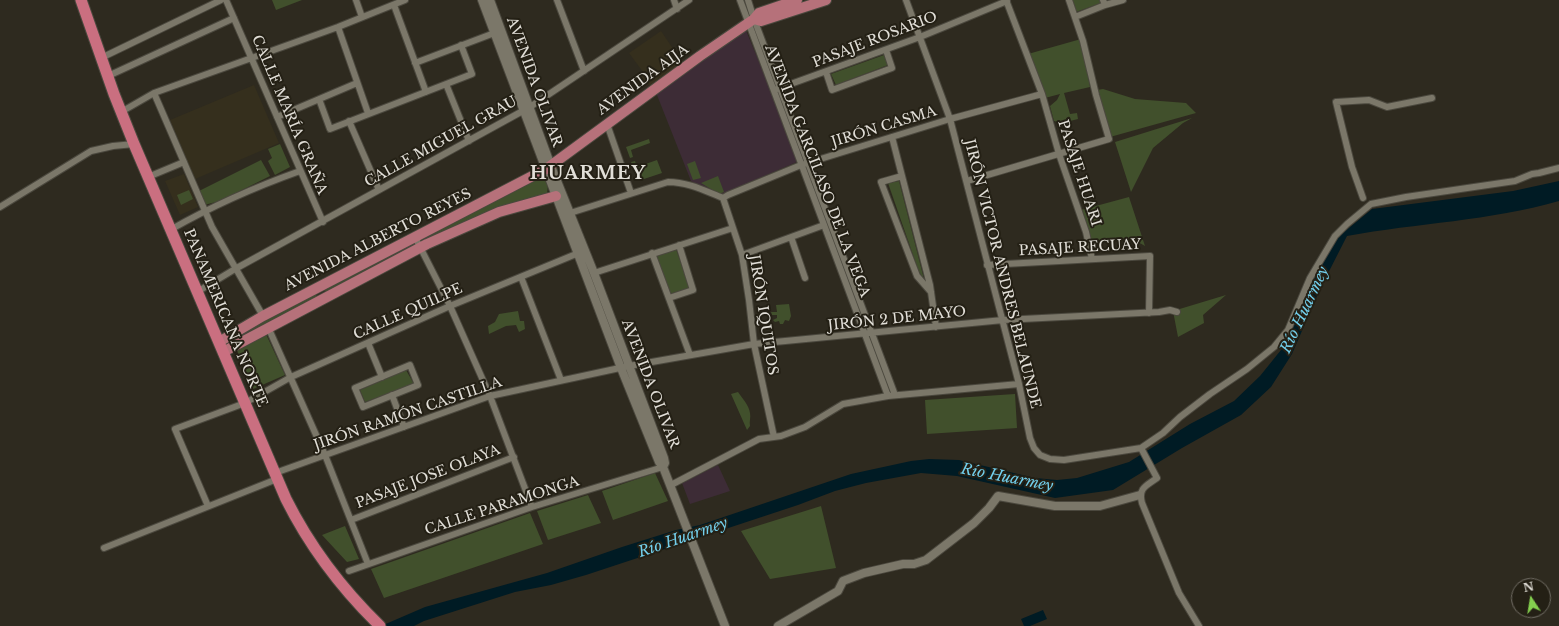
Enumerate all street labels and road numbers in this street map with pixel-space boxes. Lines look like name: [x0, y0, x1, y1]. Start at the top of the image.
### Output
street label: PASAJE ROSARIO: [810, 8, 940, 72]
street label: AVENIDA OLIVAR: [503, 15, 565, 149]
street label: CALLE MARÍA GRAÑA: [248, 33, 330, 197]
street label: AVENIDA AIJA: [594, 41, 692, 119]
street label: AVENIDA GARCILASO DE LA VEGA: [761, 42, 873, 300]
street label: CALLE MIGUEL GRAU: [362, 93, 520, 191]
street label: JIRÓN CASMA: [829, 103, 939, 151]
street label: PASAJE HUARI: [1054, 118, 1104, 228]
street label: JIRÓN VICTOR ANDRES BELAUNDE: [960, 138, 1044, 410]
street label: AVENIDA ALBERTO REYES: [282, 185, 474, 295]
street label: PANAMERICANA NORTE: [180, 226, 270, 410]
street label: PASAJE RECUAY: [1018, 236, 1142, 260]
street label: JIRÓN IQUITOS: [745, 254, 781, 376]
street label: CALLE QUILPE: [351, 280, 465, 344]
street label: JIRÓN 2 DE MAYO: [827, 303, 967, 335]
street label: AVENIDA OLIVAR: [618, 317, 682, 451]
street label: JIRÓN RAMÓN CASTILLA: [312, 374, 504, 454]
street label: PASAJE JOSE OLAYA: [353, 442, 503, 512]
street label: CALLE PARAMONGA: [423, 473, 581, 539]

